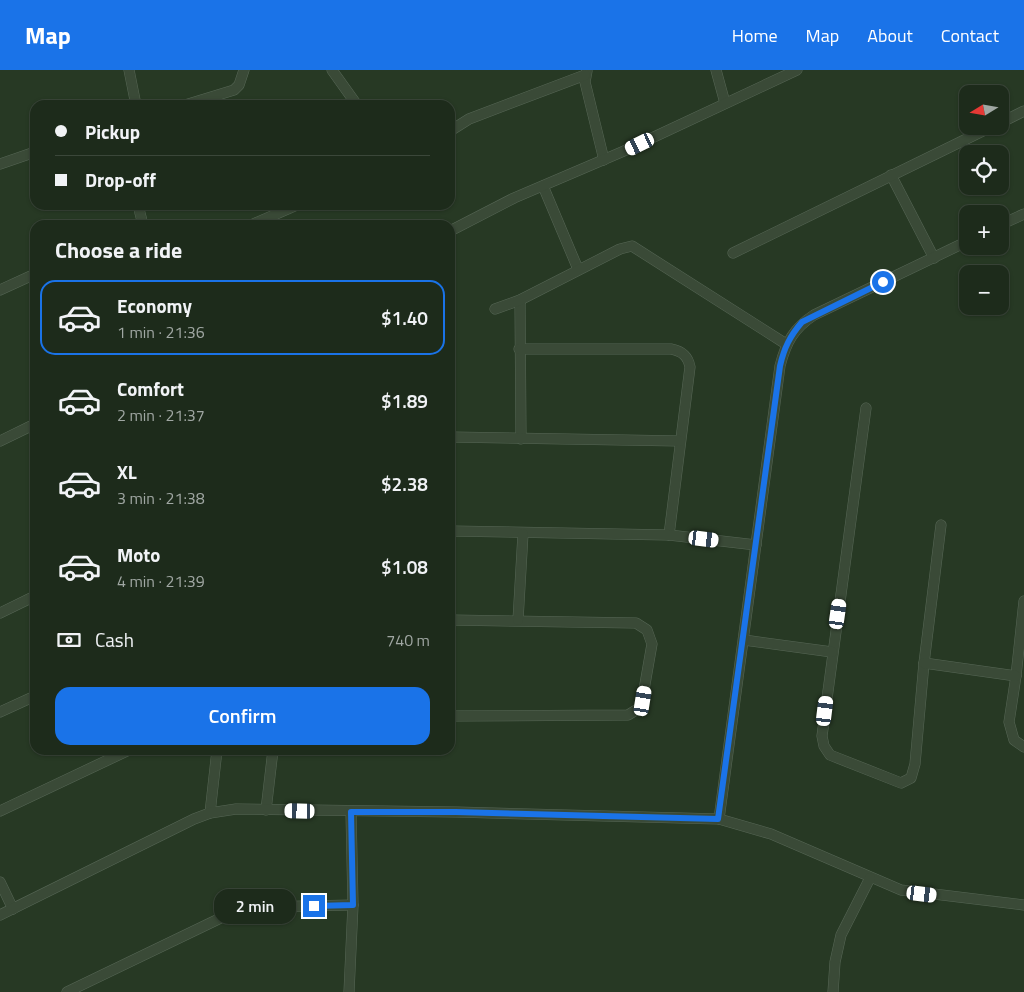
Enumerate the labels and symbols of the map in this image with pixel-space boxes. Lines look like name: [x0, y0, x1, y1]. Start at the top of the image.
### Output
north arrow: [959, 85, 1009, 135]
car: [623, 131, 656, 157]
route start: [872, 271, 894, 293]
car: [688, 530, 719, 548]
car: [828, 598, 847, 630]
car: [633, 685, 652, 717]
car: [815, 695, 834, 727]
car: [284, 803, 315, 819]
car: [906, 885, 937, 903]
callout: 2 min: [214, 888, 296, 924]
route end: [303, 895, 325, 917]

